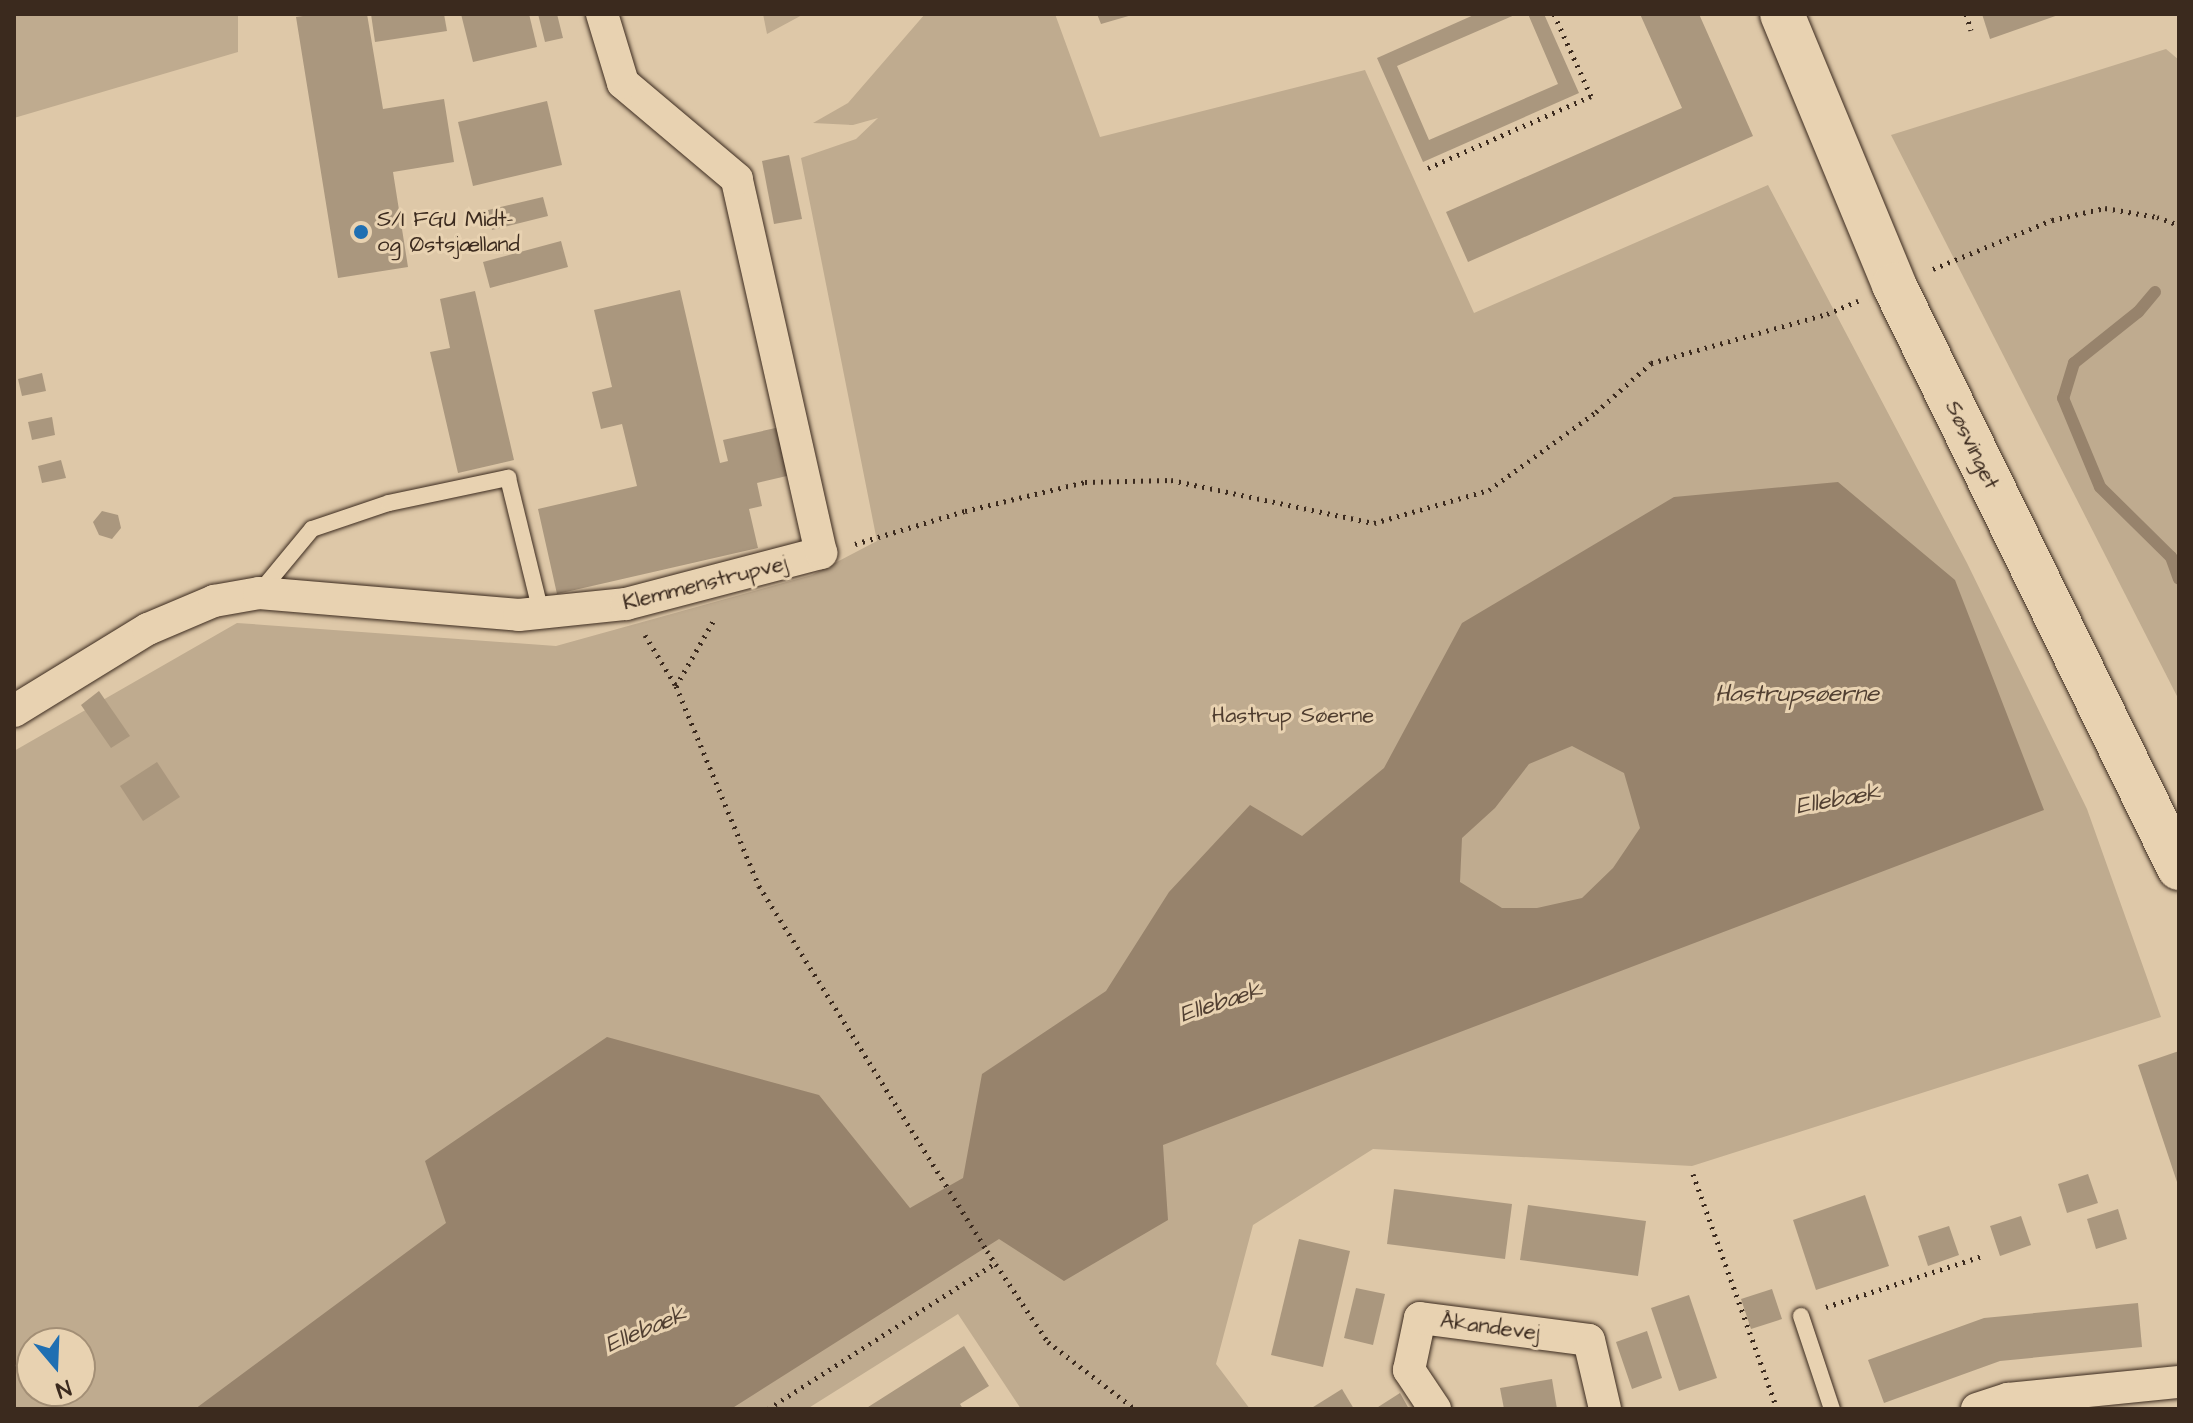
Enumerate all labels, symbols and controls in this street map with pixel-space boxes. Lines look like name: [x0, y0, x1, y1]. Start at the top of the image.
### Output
place label: S/I FGU Midt- og Østsjælland: [377, 206, 520, 258]
marker: S/I FGU Midt- og Østsjælland: [352, 223, 370, 241]
street label: Søsvinget: [1939, 396, 2005, 494]
street label: Klemmenstrupvej: [620, 550, 790, 616]
water label: Hastrupsøerne: [1715, 681, 1879, 709]
park label: Hastrup Søerne: [1212, 703, 1374, 729]
water label: Ellebæk: [1794, 778, 1882, 822]
water label: Ellebæk: [1176, 976, 1266, 1030]
water label: Ellebæk: [601, 1300, 691, 1360]
street label: Åkandevej: [1439, 1308, 1541, 1346]
north arrow: [16, 1327, 96, 1407]
text: N: [52, 1371, 75, 1405]

